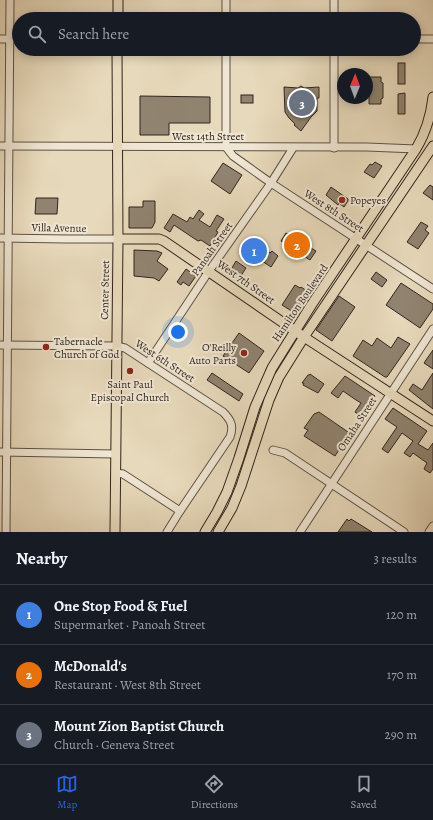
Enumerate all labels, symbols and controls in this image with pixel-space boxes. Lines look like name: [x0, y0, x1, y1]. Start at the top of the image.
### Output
search box: [12, 12, 421, 56]
icon: search: [26, 23, 48, 45]
text: Search here: [58, 24, 129, 44]
north arrow: [337, 68, 373, 104]
pin: 3: [289, 88, 315, 118]
street label: West 14th Street: [171, 129, 244, 144]
street label: West 8th Street: [300, 185, 367, 236]
place label: Popeyes: [350, 193, 386, 208]
marker: Popeyes: [337, 195, 347, 205]
street label: Panoah Street: [188, 219, 236, 279]
street label: Villa Avenue: [30, 220, 87, 236]
pin: 2: [284, 230, 310, 260]
pin: 1: [241, 236, 267, 266]
street label: West 7th Street: [213, 256, 278, 308]
street label: Center Street: [97, 260, 113, 320]
street label: Hamilton Boulevard: [268, 261, 332, 345]
your location: [168, 322, 188, 342]
place label: Tabernacle Church of God: [54, 334, 119, 362]
street label: West 6th Street: [131, 336, 198, 386]
place label: O'Reilly Auto Parts: [188, 340, 236, 368]
marker: Tabernacle Church of God: [41, 342, 51, 352]
marker: O'Reilly Auto Parts: [239, 348, 249, 358]
marker: Saint Paul Episcopal Church: [125, 366, 135, 376]
place label: Saint Paul Episcopal Church: [91, 377, 170, 405]
street label: Omaha Street: [334, 394, 380, 454]
text: Nearby: [16, 547, 67, 570]
text: 3 results: [373, 550, 417, 567]
text: One Stop Food & Fuel: [54, 596, 187, 616]
text: 1: [27, 606, 31, 623]
text: 120 m: [386, 606, 417, 623]
text: Supermarket · Panoah Street: [54, 616, 206, 633]
text: McDonald's: [54, 656, 127, 676]
text: 2: [26, 666, 32, 683]
text: 170 m: [387, 666, 417, 683]
text: Restaurant · West 8th Street: [54, 676, 201, 693]
text: Mount Zion Baptist Church: [54, 716, 224, 736]
text: 3: [26, 726, 32, 743]
text: 290 m: [385, 726, 417, 743]
text: Church · Geneva Street: [54, 736, 175, 753]
tab: Map: [56, 773, 78, 812]
tab: Directions: [191, 773, 238, 812]
tab: Saved: [351, 773, 377, 812]

